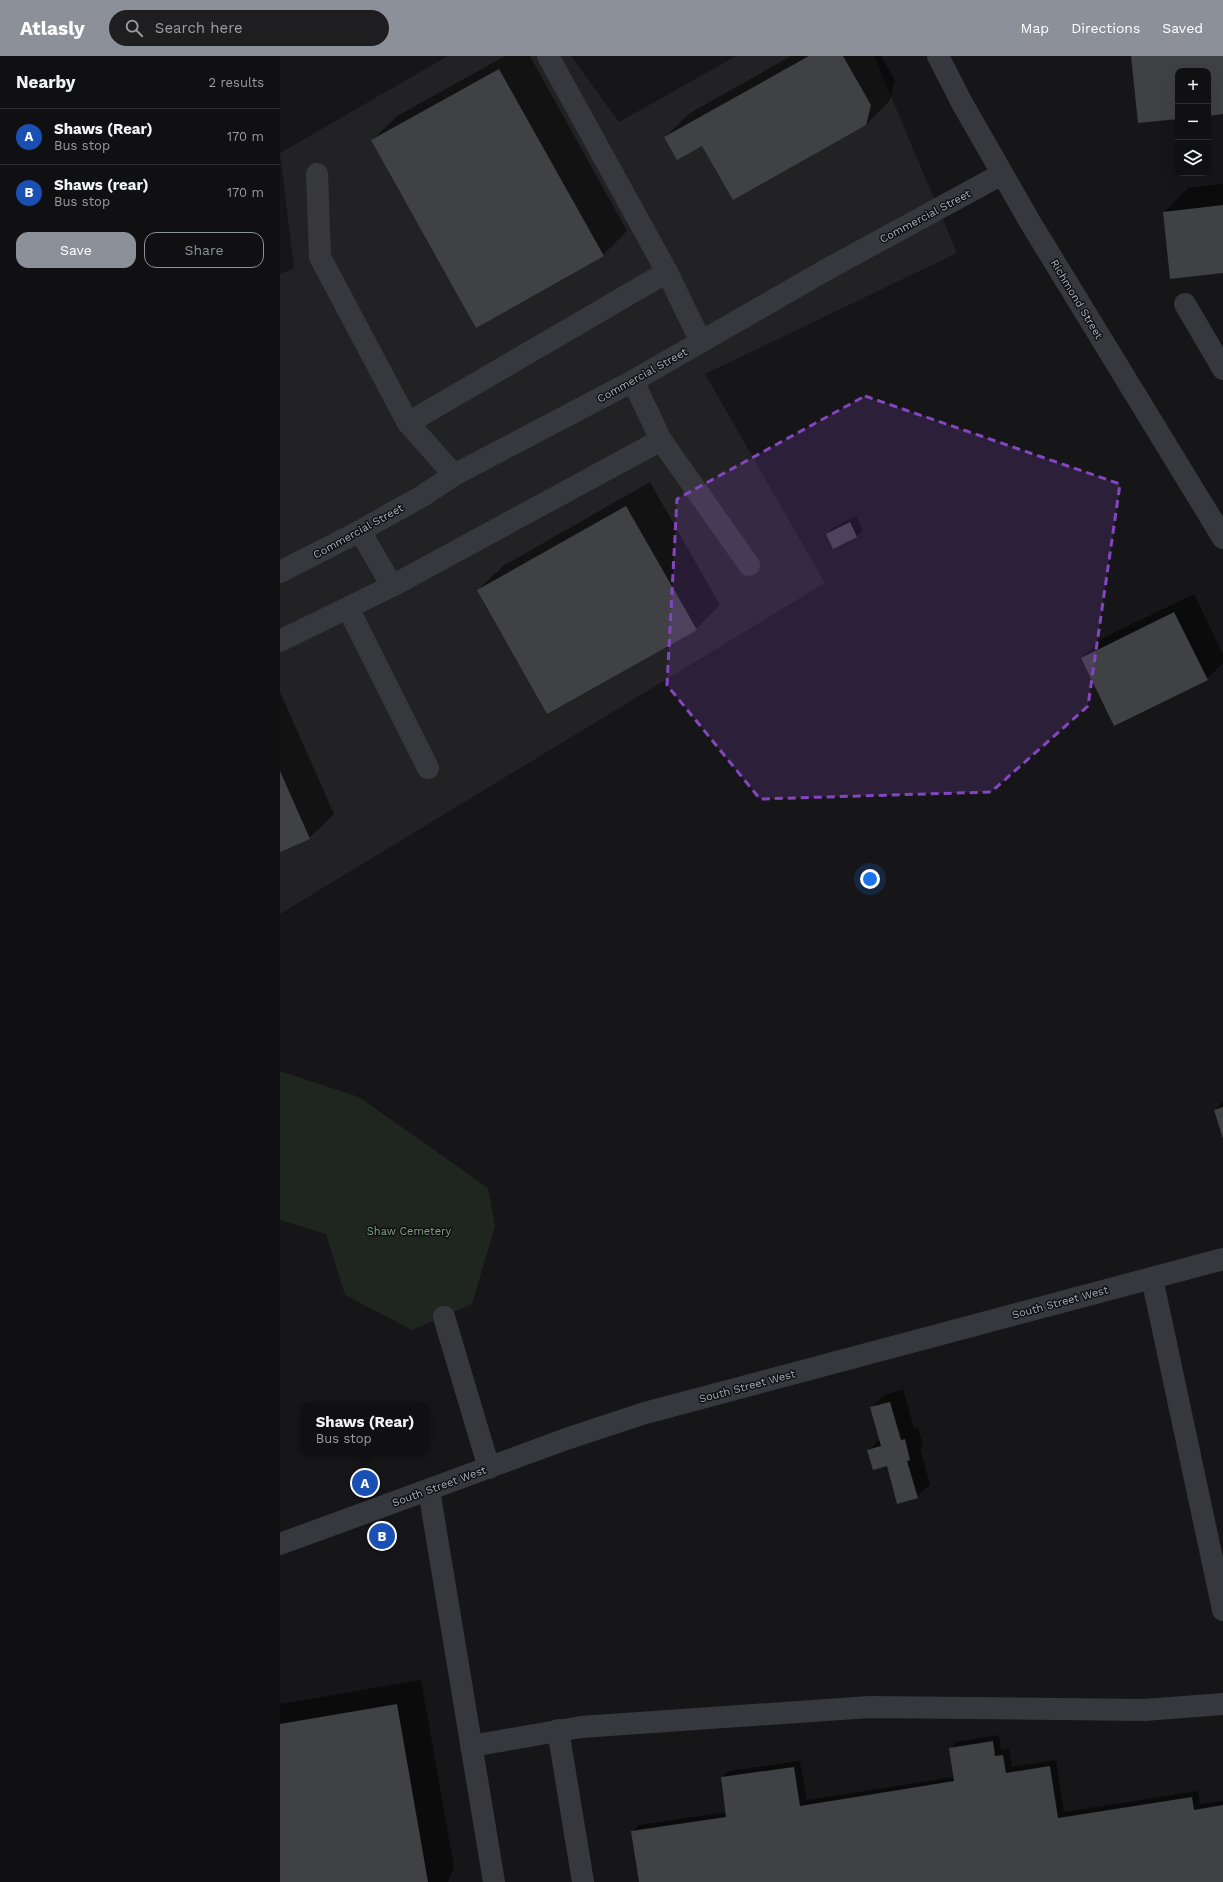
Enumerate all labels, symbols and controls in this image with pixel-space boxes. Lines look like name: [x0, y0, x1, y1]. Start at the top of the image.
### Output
search box: [109, 10, 389, 46]
text: Atlasly: [20, 17, 85, 40]
icon: search: [123, 17, 145, 39]
text: Search here: [155, 19, 243, 37]
text: Map: [1021, 20, 1049, 36]
text: Directions: [1071, 20, 1140, 36]
text: Saved: [1162, 20, 1203, 36]
map controls: [1175, 68, 1211, 176]
button: +: [1175, 68, 1211, 104]
text: Nearby: [16, 72, 75, 92]
text: 2 results: [209, 75, 264, 90]
button: −: [1175, 104, 1211, 140]
text: Shaws (Rear): [54, 120, 153, 138]
text: A: [25, 129, 33, 144]
text: 170 m: [227, 129, 264, 144]
text: Bus stop: [54, 138, 110, 153]
button: layers: [1175, 140, 1211, 176]
text: Shaws (rear): [54, 176, 149, 194]
text: B: [25, 185, 33, 200]
text: 170 m: [227, 185, 264, 200]
street label: Commercial Street: [878, 187, 973, 246]
text: Bus stop: [54, 194, 110, 209]
button: Save: [16, 232, 136, 268]
button: Share: [144, 232, 264, 268]
street label: Richmond Street: [1048, 257, 1106, 342]
street label: Commercial Street: [595, 345, 690, 406]
street label: Commercial Street: [311, 501, 406, 562]
your location: [860, 869, 880, 889]
park label: Shaw Cemetery: [367, 1225, 451, 1238]
street label: South Street West: [1011, 1283, 1110, 1322]
street label: South Street West: [698, 1367, 797, 1406]
popup: [301, 1403, 429, 1455]
text: Shaws (Rear): [316, 1413, 414, 1431]
text: Bus stop: [316, 1431, 372, 1446]
street label: South Street West: [390, 1463, 488, 1510]
pin: A: [352, 1468, 378, 1498]
pin: B: [369, 1521, 395, 1551]

